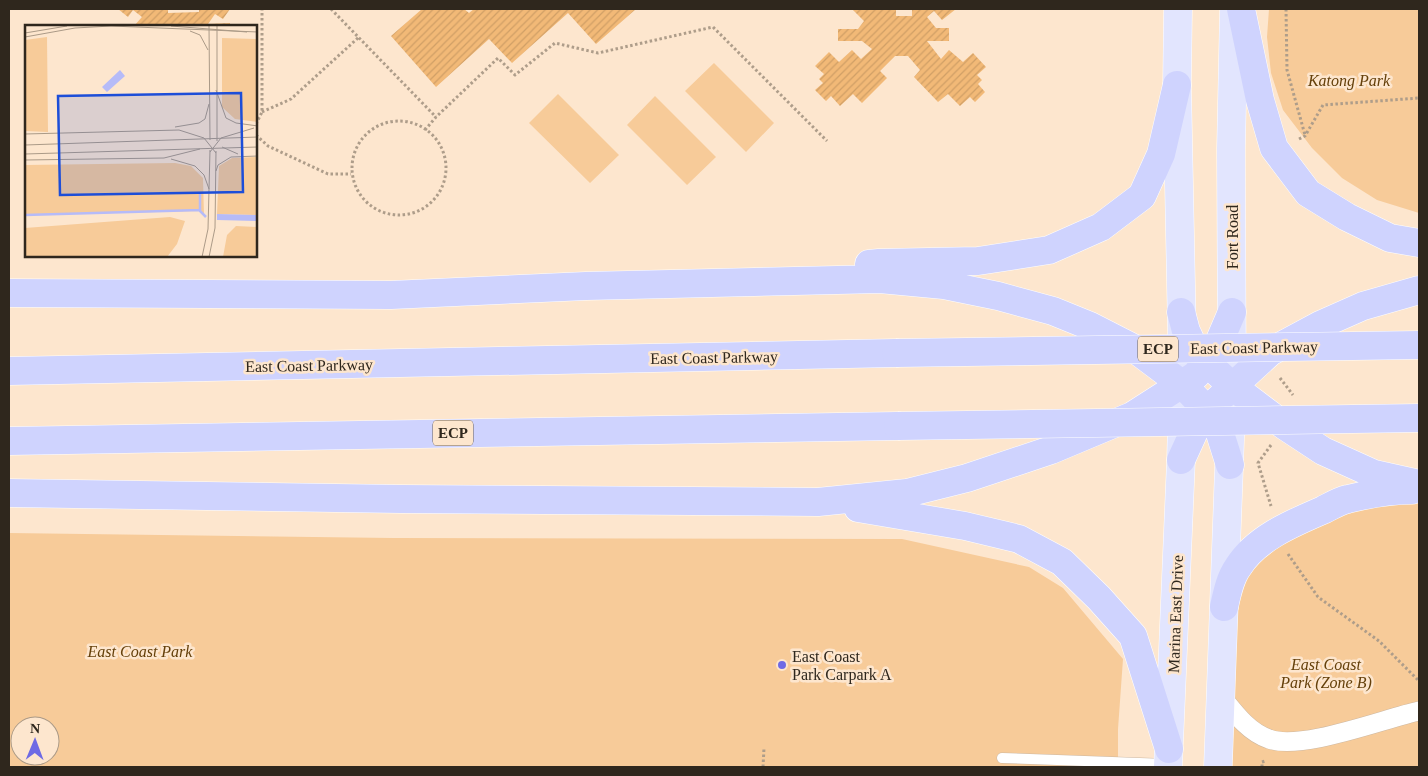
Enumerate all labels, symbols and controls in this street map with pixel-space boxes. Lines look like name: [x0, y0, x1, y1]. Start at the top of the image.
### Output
inset map: [25, 25, 258, 258]
park label: Katong Park: [1307, 72, 1391, 90]
street label: Fort Road: [1224, 205, 1241, 269]
road number: ECP: [1138, 336, 1178, 362]
street label: East Coast Parkway: [1190, 338, 1318, 358]
street label: East Coast Parkway: [650, 348, 778, 368]
street label: East Coast Parkway: [245, 356, 373, 376]
road number: ECP: [433, 420, 473, 446]
street label: Marina East Drive: [1165, 555, 1186, 673]
park label: East Coast Park: [87, 643, 193, 660]
place label: East Coast Park Carpark A: [792, 648, 892, 684]
park label: East Coast Park (Zone B): [1279, 656, 1372, 692]
marker: East Coast Park Carpark A: [776, 659, 788, 671]
north arrow: [10, 716, 60, 766]
text: N: [30, 721, 40, 736]

